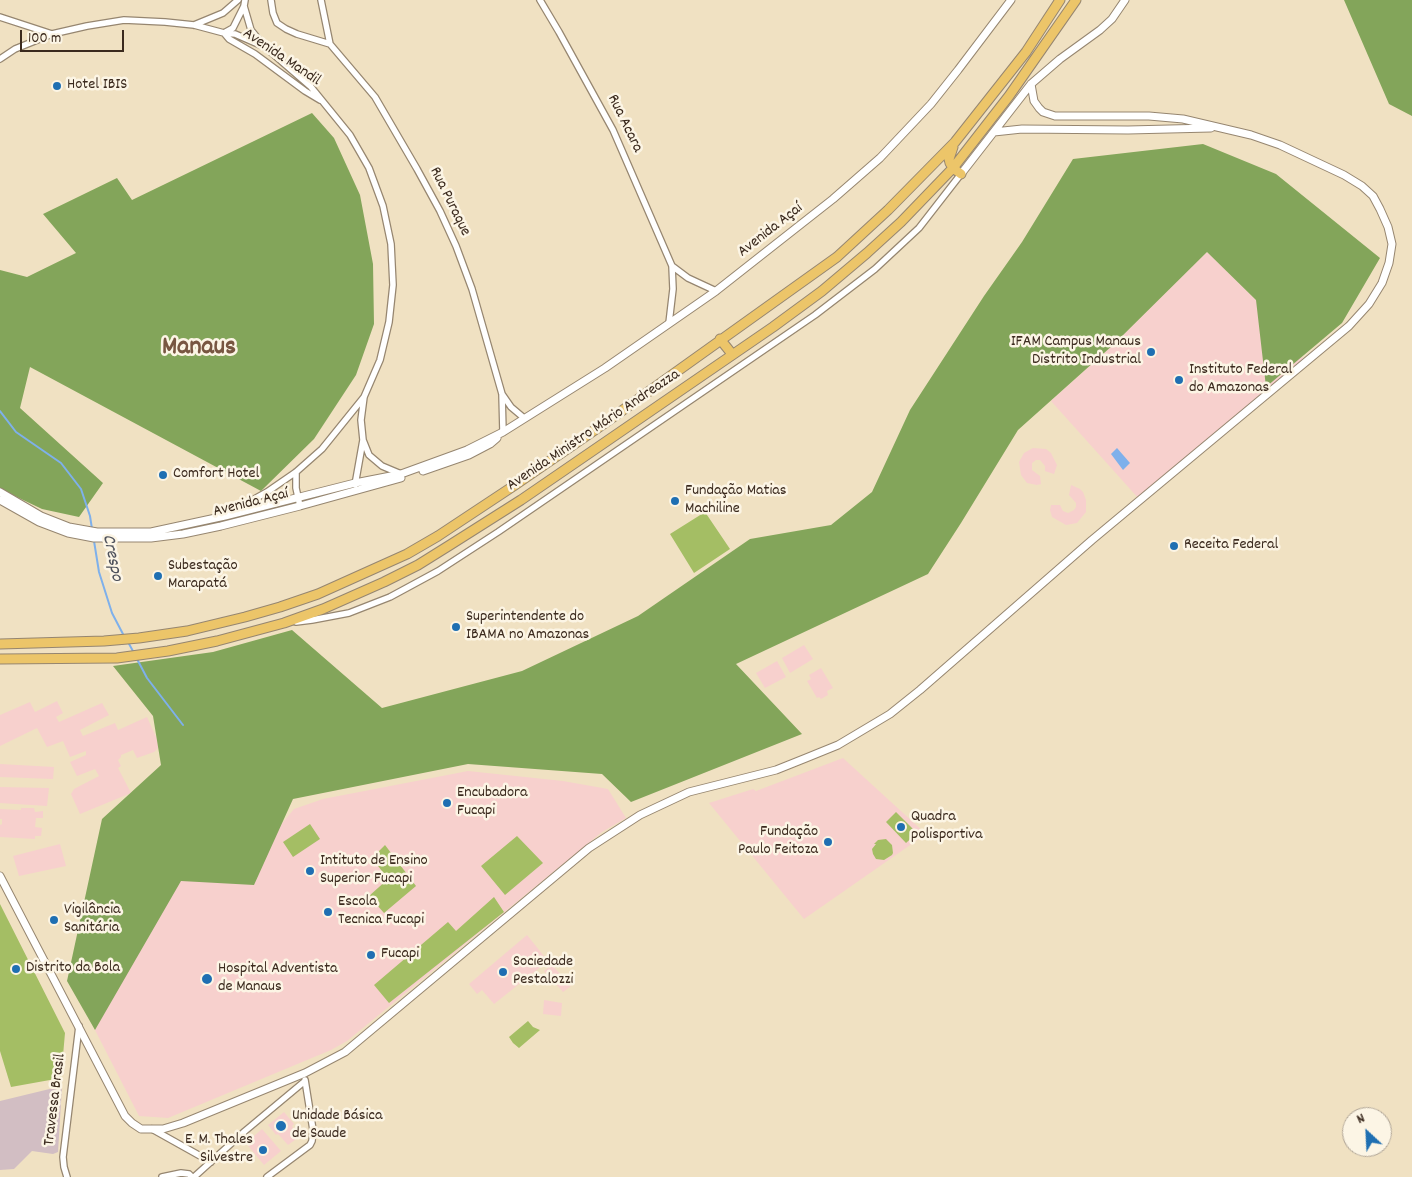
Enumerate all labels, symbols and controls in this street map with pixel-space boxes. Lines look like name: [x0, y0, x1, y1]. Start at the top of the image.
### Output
scale bar: [22, 20, 126, 52]
street label: Avenida Mandil: [238, 25, 324, 91]
text: 100 m: [28, 28, 61, 50]
place label: Hotel IBIS: [67, 76, 127, 96]
marker: Hotel IBIS: [51, 80, 63, 92]
street label: Rua Acara: [602, 92, 646, 156]
street label: Rua Puraque: [424, 164, 474, 240]
street label: Avenida Açaí: [735, 200, 807, 262]
district label: Manaus: [162, 333, 236, 365]
place label: IFAM Campus Manaus Distrito Industrial: [1011, 333, 1141, 371]
marker: IFAM Campus Manaus Distrito Industrial: [1145, 346, 1157, 358]
place label: Instituto Federal do Amazonas: [1189, 361, 1292, 399]
street label: Avenida Ministro Mário Andreazza: [504, 366, 684, 496]
marker: Instituto Federal do Amazonas: [1173, 374, 1185, 386]
place label: Comfort Hotel: [173, 465, 259, 485]
marker: Comfort Hotel: [157, 469, 169, 481]
place label: Fundação Matias Machiline: [685, 482, 787, 520]
street label: Avenida Açaí: [211, 485, 291, 523]
marker: Fundação Matias Machiline: [669, 495, 681, 507]
water label: Crespo: [96, 533, 126, 583]
place label: Receita Federal: [1184, 536, 1278, 556]
marker: Receita Federal: [1168, 540, 1180, 552]
place label: Subestação Marapatá: [168, 557, 238, 595]
marker: Subestação Marapatá: [152, 570, 164, 582]
place label: Superintendente do IBAMA no Amazonas: [466, 608, 589, 646]
marker: Superintendente do IBAMA no Amazonas: [450, 621, 462, 633]
place label: Encubadora Fucapi: [457, 784, 527, 822]
marker: Encubadora Fucapi: [441, 797, 453, 809]
place label: Quadra polisportiva: [911, 808, 982, 846]
marker: Quadra polisportiva: [895, 821, 907, 833]
place label: Fundação Paulo Feitoza: [738, 823, 818, 861]
marker: Fundação Paulo Feitoza: [822, 836, 834, 848]
place label: Intituto de Ensino Superior Fucapi: [320, 852, 428, 890]
marker: Intituto de Ensino Superior Fucapi: [304, 865, 316, 877]
place label: Escola Tecnica Fucapi: [338, 893, 424, 931]
place label: Vigilância Sanitária: [64, 901, 121, 939]
marker: Escola Tecnica Fucapi: [322, 906, 334, 918]
marker: Vigilância Sanitária: [48, 914, 60, 926]
place label: Fucapi: [381, 945, 419, 965]
marker: Fucapi: [365, 949, 377, 961]
place label: Sociedade Pestalozzi: [513, 953, 573, 991]
place label: Distrito da Bola: [26, 959, 120, 979]
place label: Hospital Adventista de Manaus: [218, 960, 338, 998]
marker: Distrito da Bola: [10, 963, 22, 975]
marker: Sociedade Pestalozzi: [497, 966, 509, 978]
marker: Hospital Adventista de Manaus: [200, 972, 214, 986]
street label: Travessa Brasil: [41, 1053, 71, 1147]
place label: Unidade Básica de Saude: [292, 1107, 382, 1145]
north arrow: [1342, 1107, 1392, 1157]
text: N: [1354, 1109, 1368, 1130]
marker: Unidade Básica de Saude: [274, 1119, 288, 1133]
place label: E. M. Thales Silvestre: [185, 1131, 253, 1169]
marker: E. M. Thales Silvestre: [257, 1144, 269, 1156]

